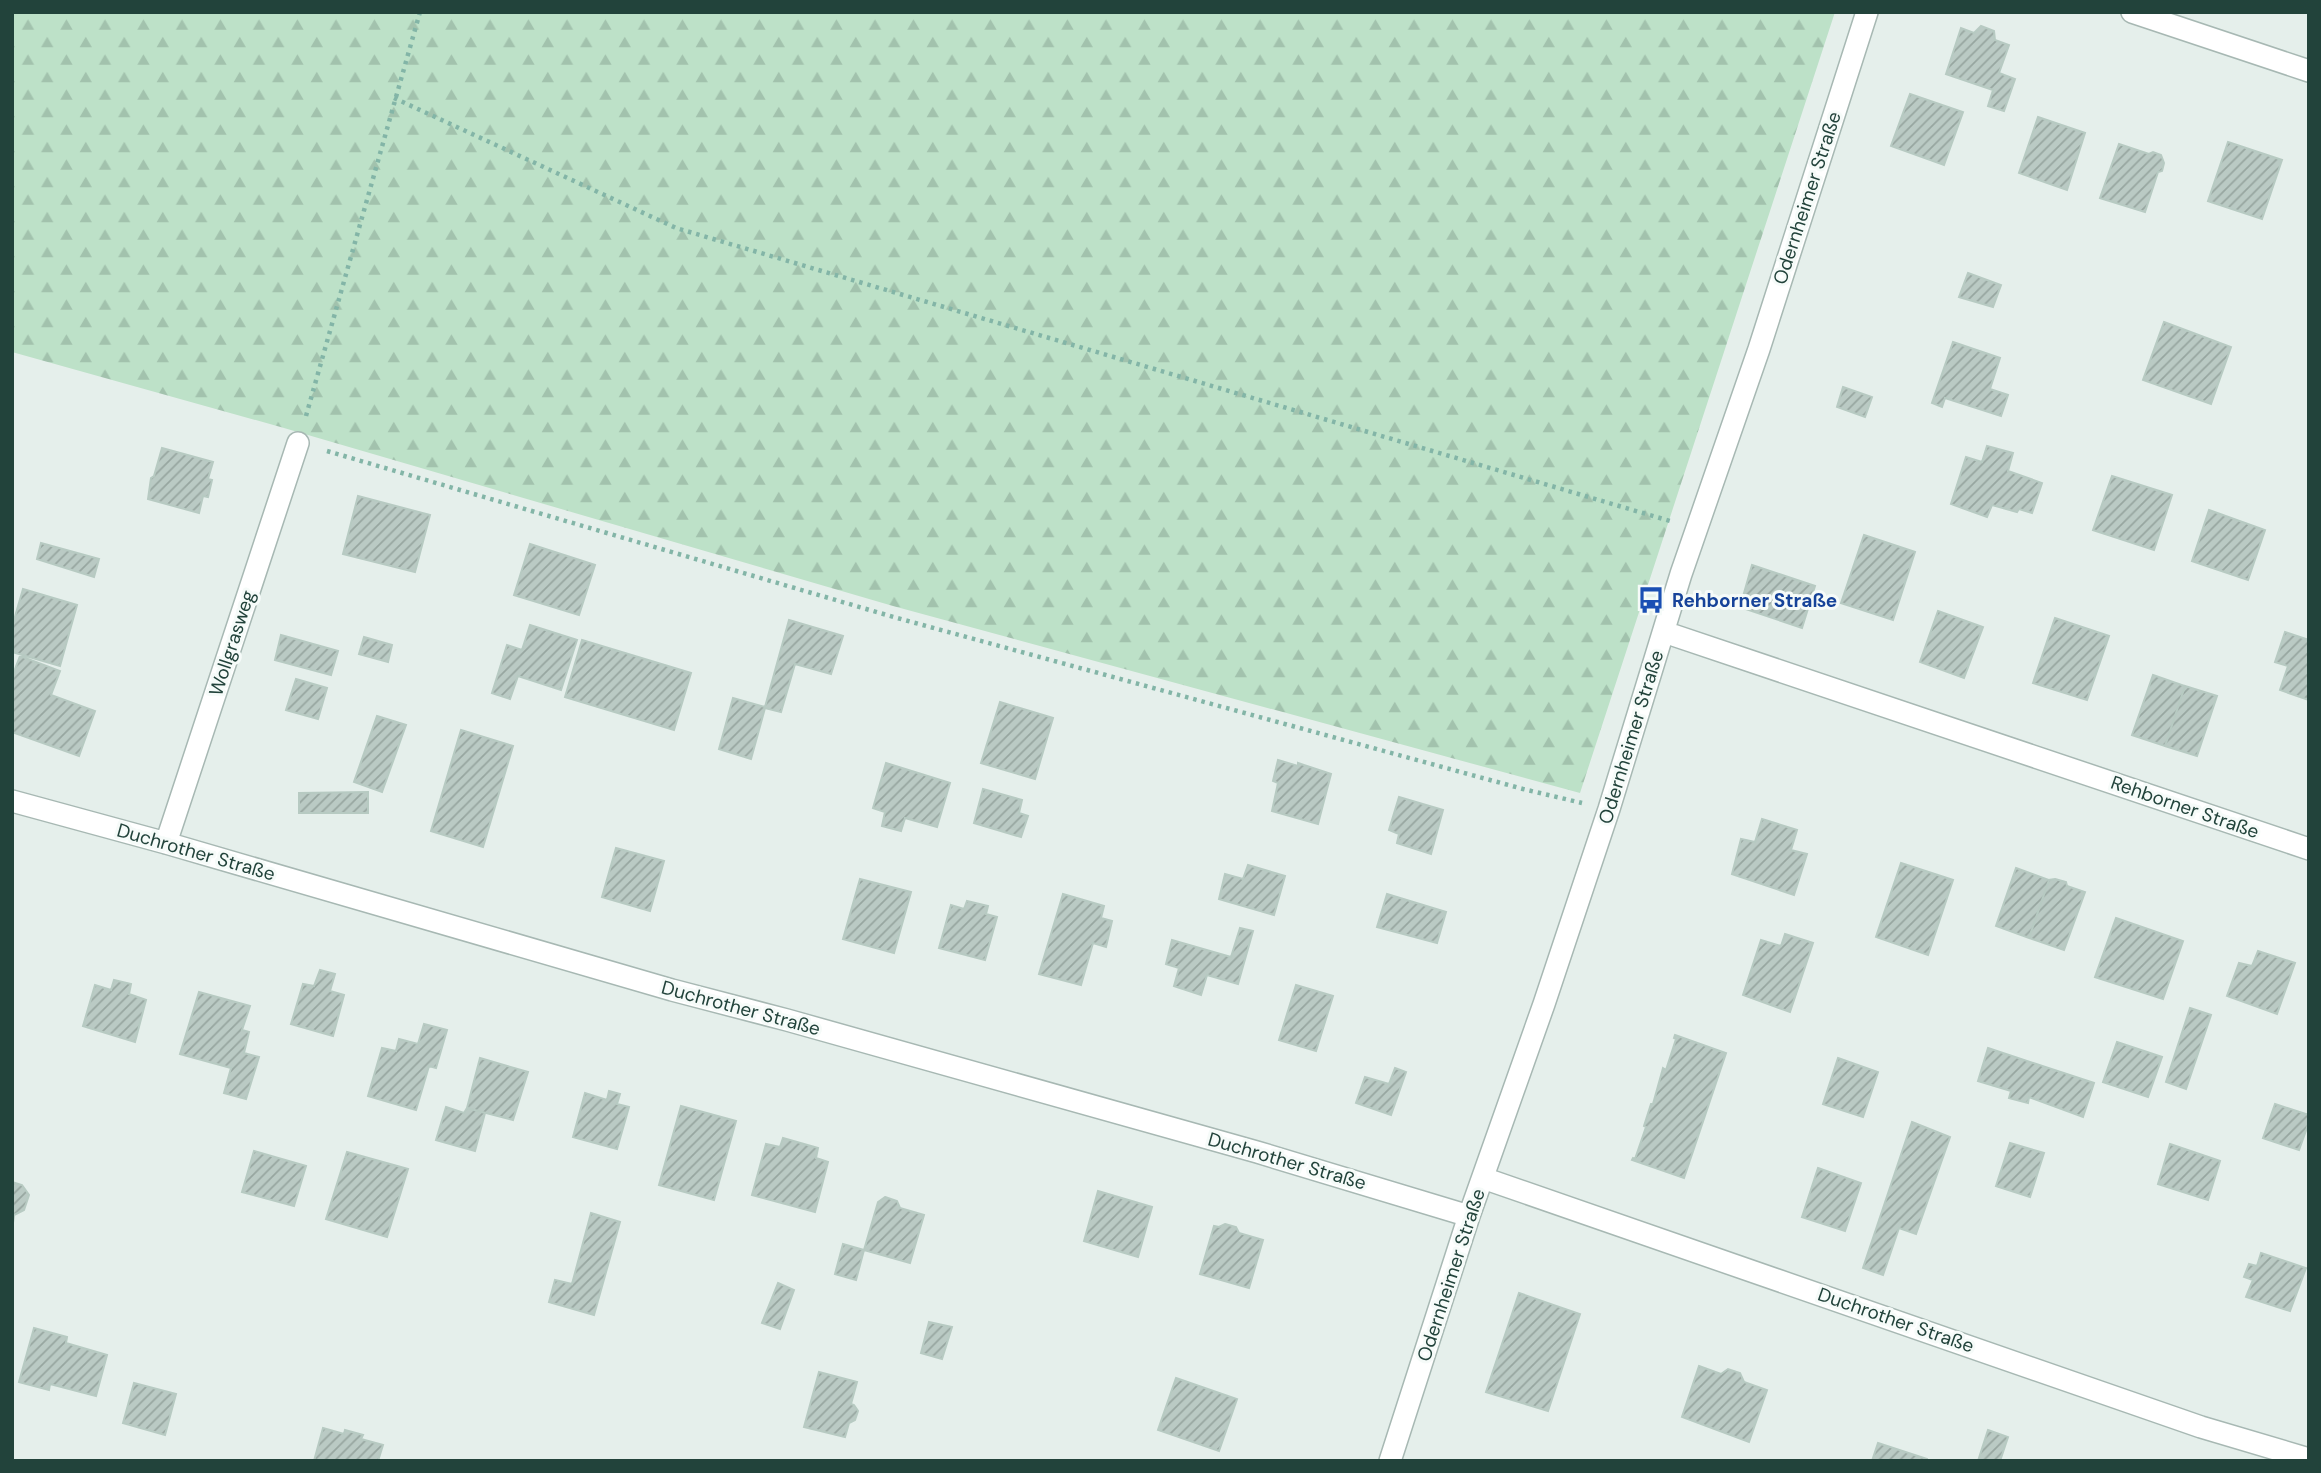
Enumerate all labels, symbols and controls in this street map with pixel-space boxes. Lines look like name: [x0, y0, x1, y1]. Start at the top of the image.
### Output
street label: Odernheimer Straße: [1767, 108, 1847, 288]
bus stop icon: Rehborner Straße: [1636, 585, 1666, 615]
street label: Wollgrasweg: [203, 587, 261, 699]
place label: Rehborner Straße: [1672, 588, 1837, 613]
street label: Odernheimer Straße: [1593, 647, 1669, 827]
street label: Rehborner Straße: [2107, 770, 2263, 844]
street label: Duchrother Straße: [114, 817, 278, 887]
street label: Duchrother Straße: [659, 975, 823, 1041]
street label: Duchrother Straße: [1205, 1126, 1369, 1196]
street label: Odernheimer Straße: [1411, 1185, 1491, 1365]
street label: Duchrother Straße: [1815, 1282, 1977, 1358]

